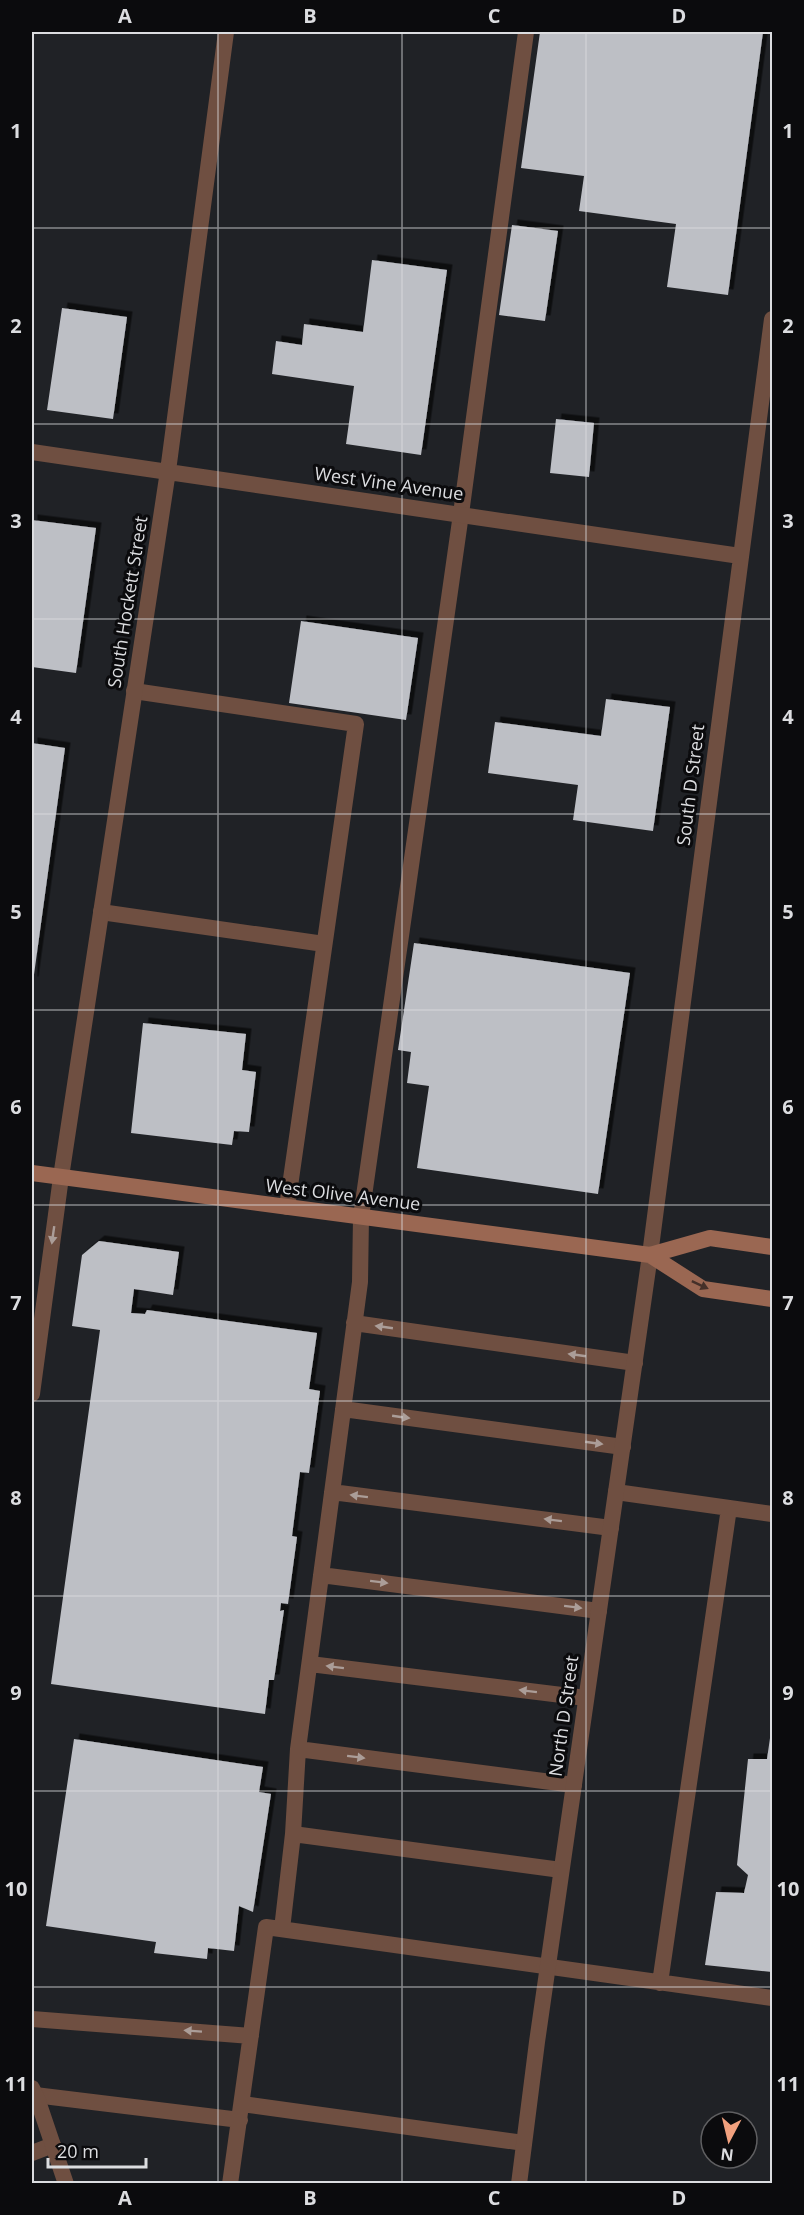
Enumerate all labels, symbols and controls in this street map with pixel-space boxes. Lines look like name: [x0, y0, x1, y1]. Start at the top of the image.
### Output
text: A: [118, 2, 132, 29]
text: B: [303, 2, 317, 29]
text: C: [488, 2, 501, 29]
text: D: [672, 2, 686, 29]
text: 1: [10, 117, 22, 144]
text: 1: [782, 117, 794, 144]
text: 2: [10, 312, 22, 339]
text: 2: [782, 312, 794, 339]
street label: West Vine Avenue: [313, 461, 465, 505]
text: 3: [10, 507, 22, 534]
text: 3: [782, 507, 794, 534]
street label: South Hockett Street: [102, 514, 152, 690]
text: 4: [10, 703, 22, 730]
text: 4: [782, 703, 794, 730]
street label: South D Street: [671, 723, 709, 847]
text: 5: [10, 898, 22, 925]
text: 5: [782, 898, 794, 925]
text: 6: [10, 1093, 22, 1120]
text: 6: [782, 1093, 794, 1120]
street label: West Olive Avenue: [264, 1173, 422, 1215]
one-way arrow: [49, 1226, 58, 1245]
one-way arrow: [691, 1280, 709, 1290]
text: 7: [10, 1289, 22, 1316]
text: 7: [782, 1289, 794, 1316]
one-way arrow: [374, 1323, 393, 1332]
one-way arrow: [567, 1350, 586, 1359]
one-way arrow: [391, 1413, 410, 1422]
one-way arrow: [585, 1439, 604, 1448]
text: 8: [10, 1484, 22, 1511]
text: 8: [782, 1484, 794, 1511]
one-way arrow: [350, 1491, 369, 1501]
one-way arrow: [543, 1516, 562, 1525]
one-way arrow: [370, 1578, 389, 1587]
one-way arrow: [563, 1603, 582, 1612]
street label: North D Street: [543, 1654, 583, 1778]
one-way arrow: [325, 1662, 344, 1671]
text: 9: [10, 1679, 22, 1706]
text: 9: [782, 1679, 794, 1706]
one-way arrow: [519, 1686, 538, 1695]
one-way arrow: [346, 1752, 365, 1762]
text: 10: [5, 1875, 27, 1902]
text: 10: [777, 1875, 799, 1902]
one-way arrow: [183, 2027, 202, 2036]
text: 11: [5, 2070, 27, 2097]
text: 11: [777, 2070, 799, 2097]
north arrow: [699, 2110, 759, 2170]
scale bar: [48, 2131, 146, 2169]
text: 20 m: [57, 2139, 99, 2163]
text: N: [719, 2143, 735, 2167]
text: A: [118, 2184, 132, 2211]
text: B: [303, 2184, 317, 2211]
text: C: [488, 2184, 501, 2211]
text: D: [672, 2184, 686, 2211]

